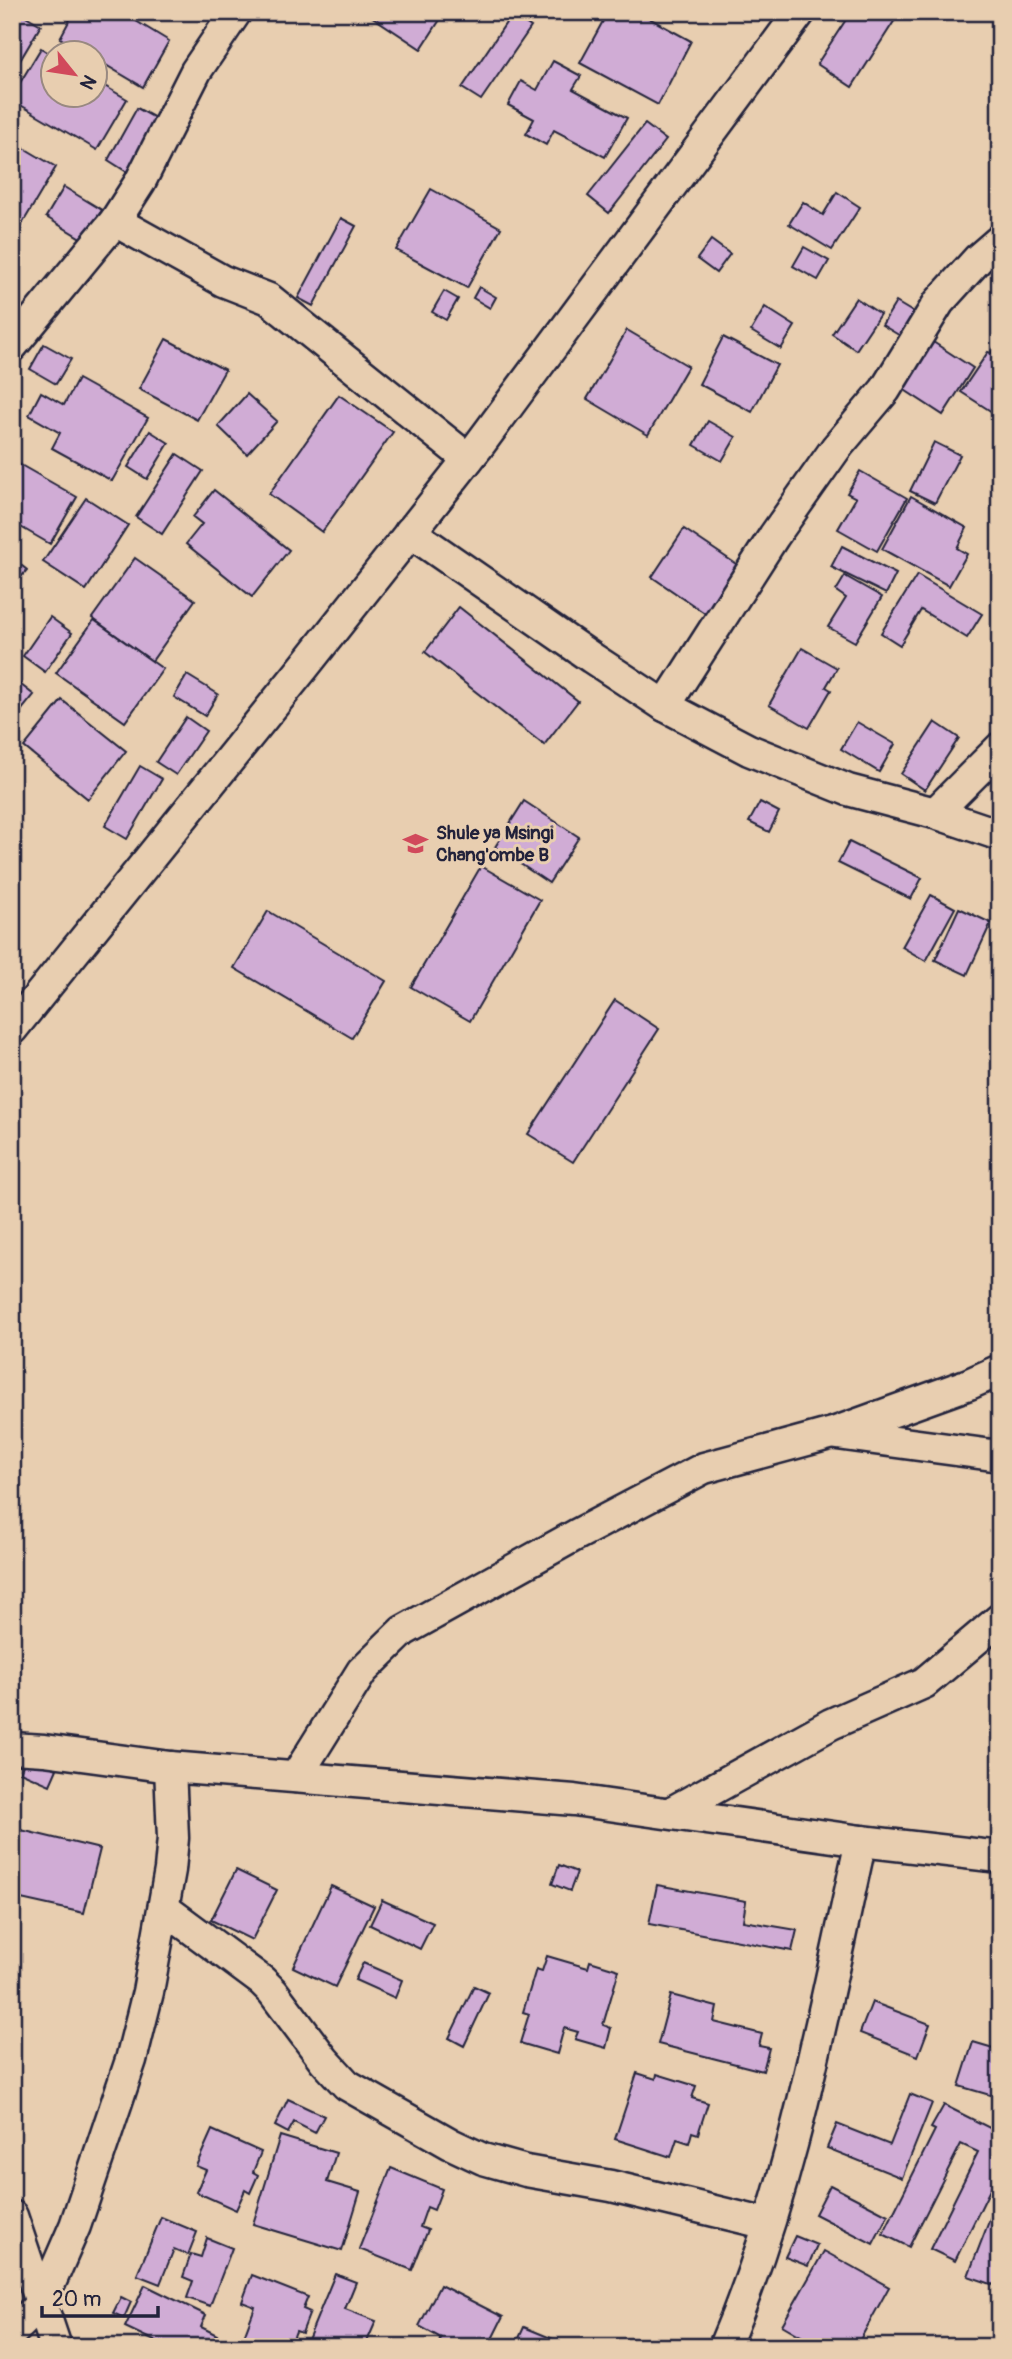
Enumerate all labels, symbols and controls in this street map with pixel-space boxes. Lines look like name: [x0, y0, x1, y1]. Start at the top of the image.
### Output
north arrow: [38, 38, 108, 108]
text: N: [74, 70, 101, 94]
place label: Shule ya Msingi Chang'ombe B: [436, 821, 554, 867]
school or university icon: Shule ya Msingi Chang'ombe B: [402, 830, 430, 858]
scale bar: [42, 2275, 158, 2319]
text: 20 m: [52, 2286, 101, 2313]

